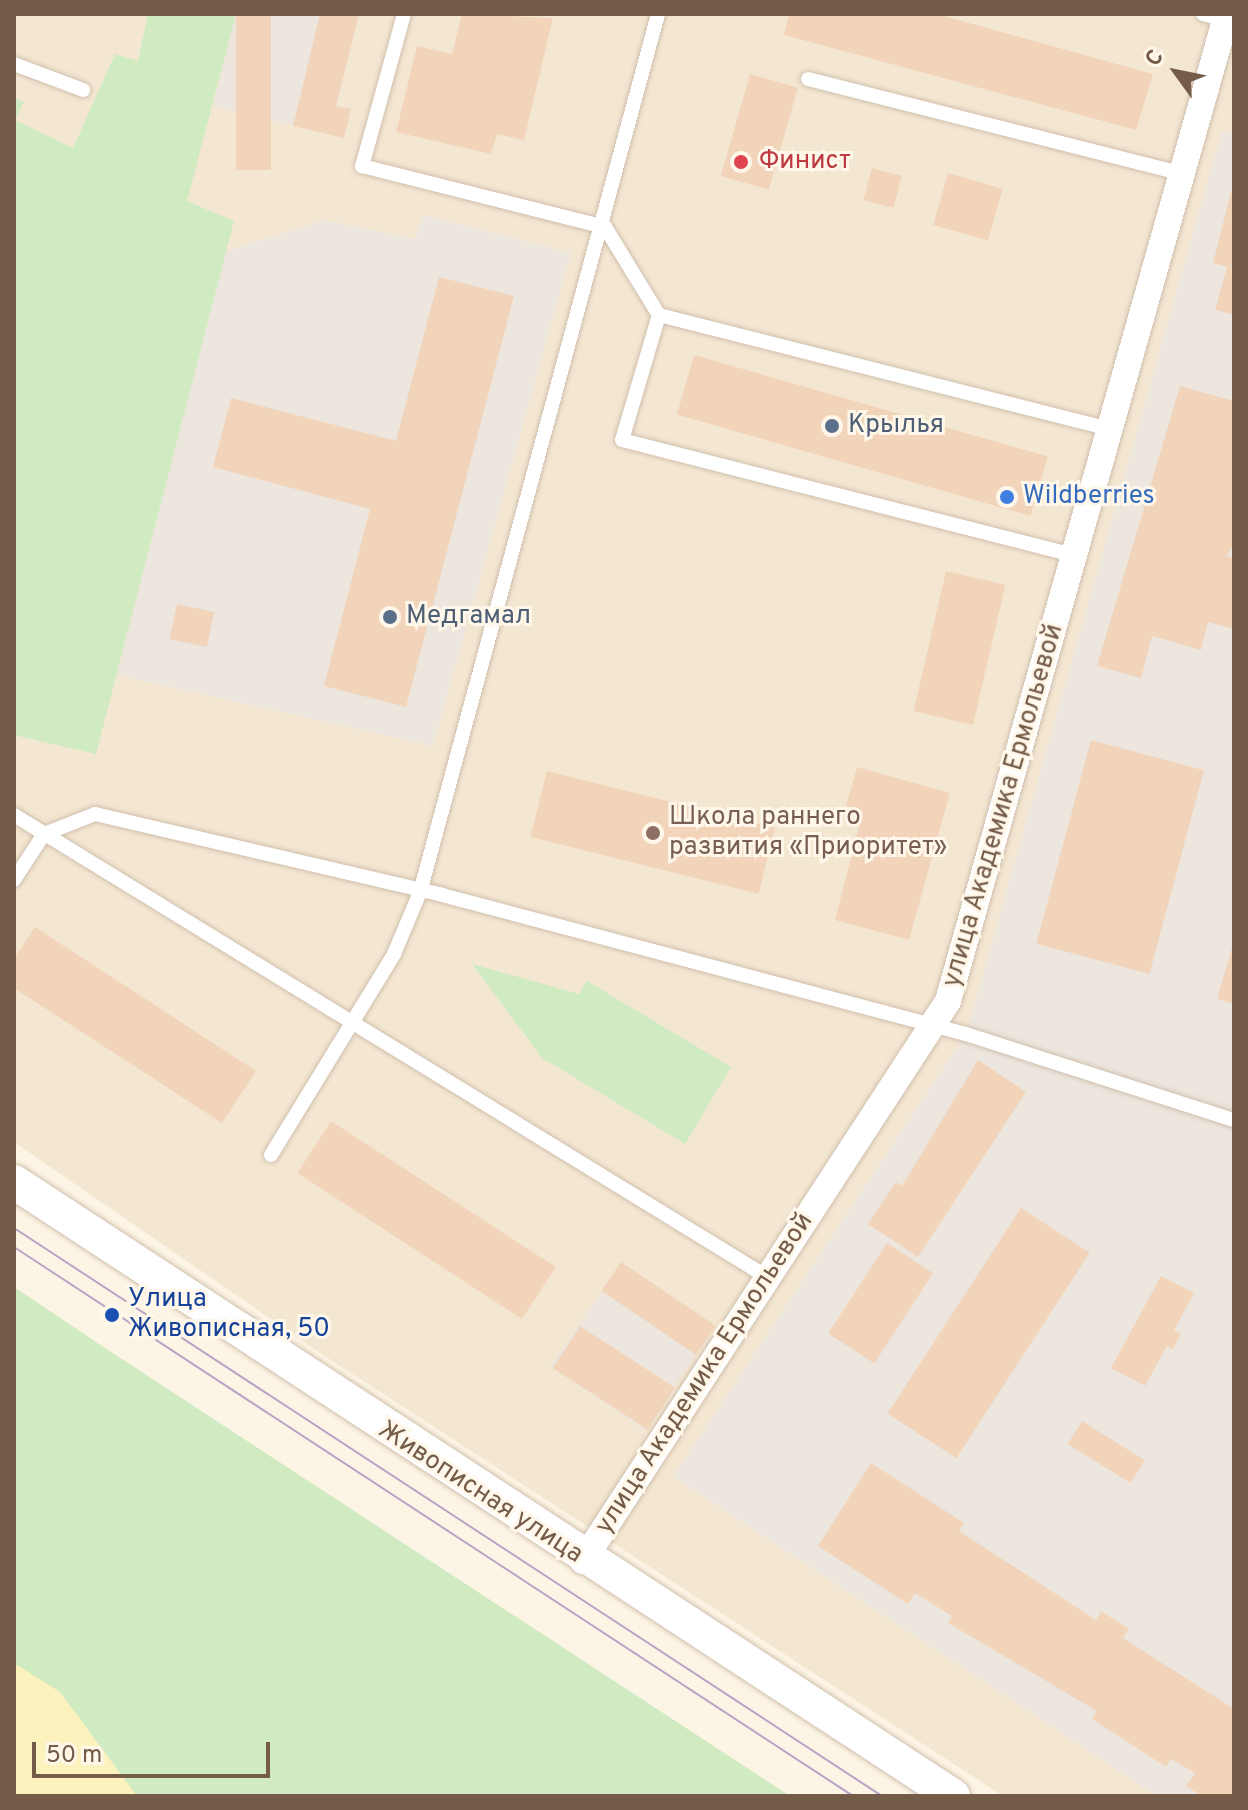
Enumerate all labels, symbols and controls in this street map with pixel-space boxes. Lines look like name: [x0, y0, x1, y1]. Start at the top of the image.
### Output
north arrow: [1136, 32, 1216, 112]
text: С: [1140, 45, 1171, 72]
place label: Финист: [759, 146, 851, 178]
marker: Финист: [730, 151, 752, 173]
place label: Крылья: [848, 410, 944, 442]
marker: Крылья: [823, 417, 841, 435]
place label: Wildberries: [1023, 481, 1155, 513]
marker: Wildberries: [998, 488, 1016, 506]
place label: Медгамал: [406, 601, 531, 633]
marker: Медгамал: [381, 608, 399, 626]
street label: улица Академика Ермольевой: [937, 620, 1071, 992]
place label: Школа раннего развития «Приоритет»: [669, 802, 947, 864]
marker: Школа раннего развития «Приоритет»: [644, 824, 662, 842]
street label: улица Академика Ермольевой: [589, 1207, 821, 1541]
place label: Улица Живописная, 50: [128, 1284, 330, 1346]
marker: Улица Живописная, 50: [103, 1306, 121, 1324]
street label: Живописная улица: [372, 1415, 588, 1571]
scale bar: [36, 1726, 274, 1776]
text: 50 m: [46, 1741, 102, 1771]

